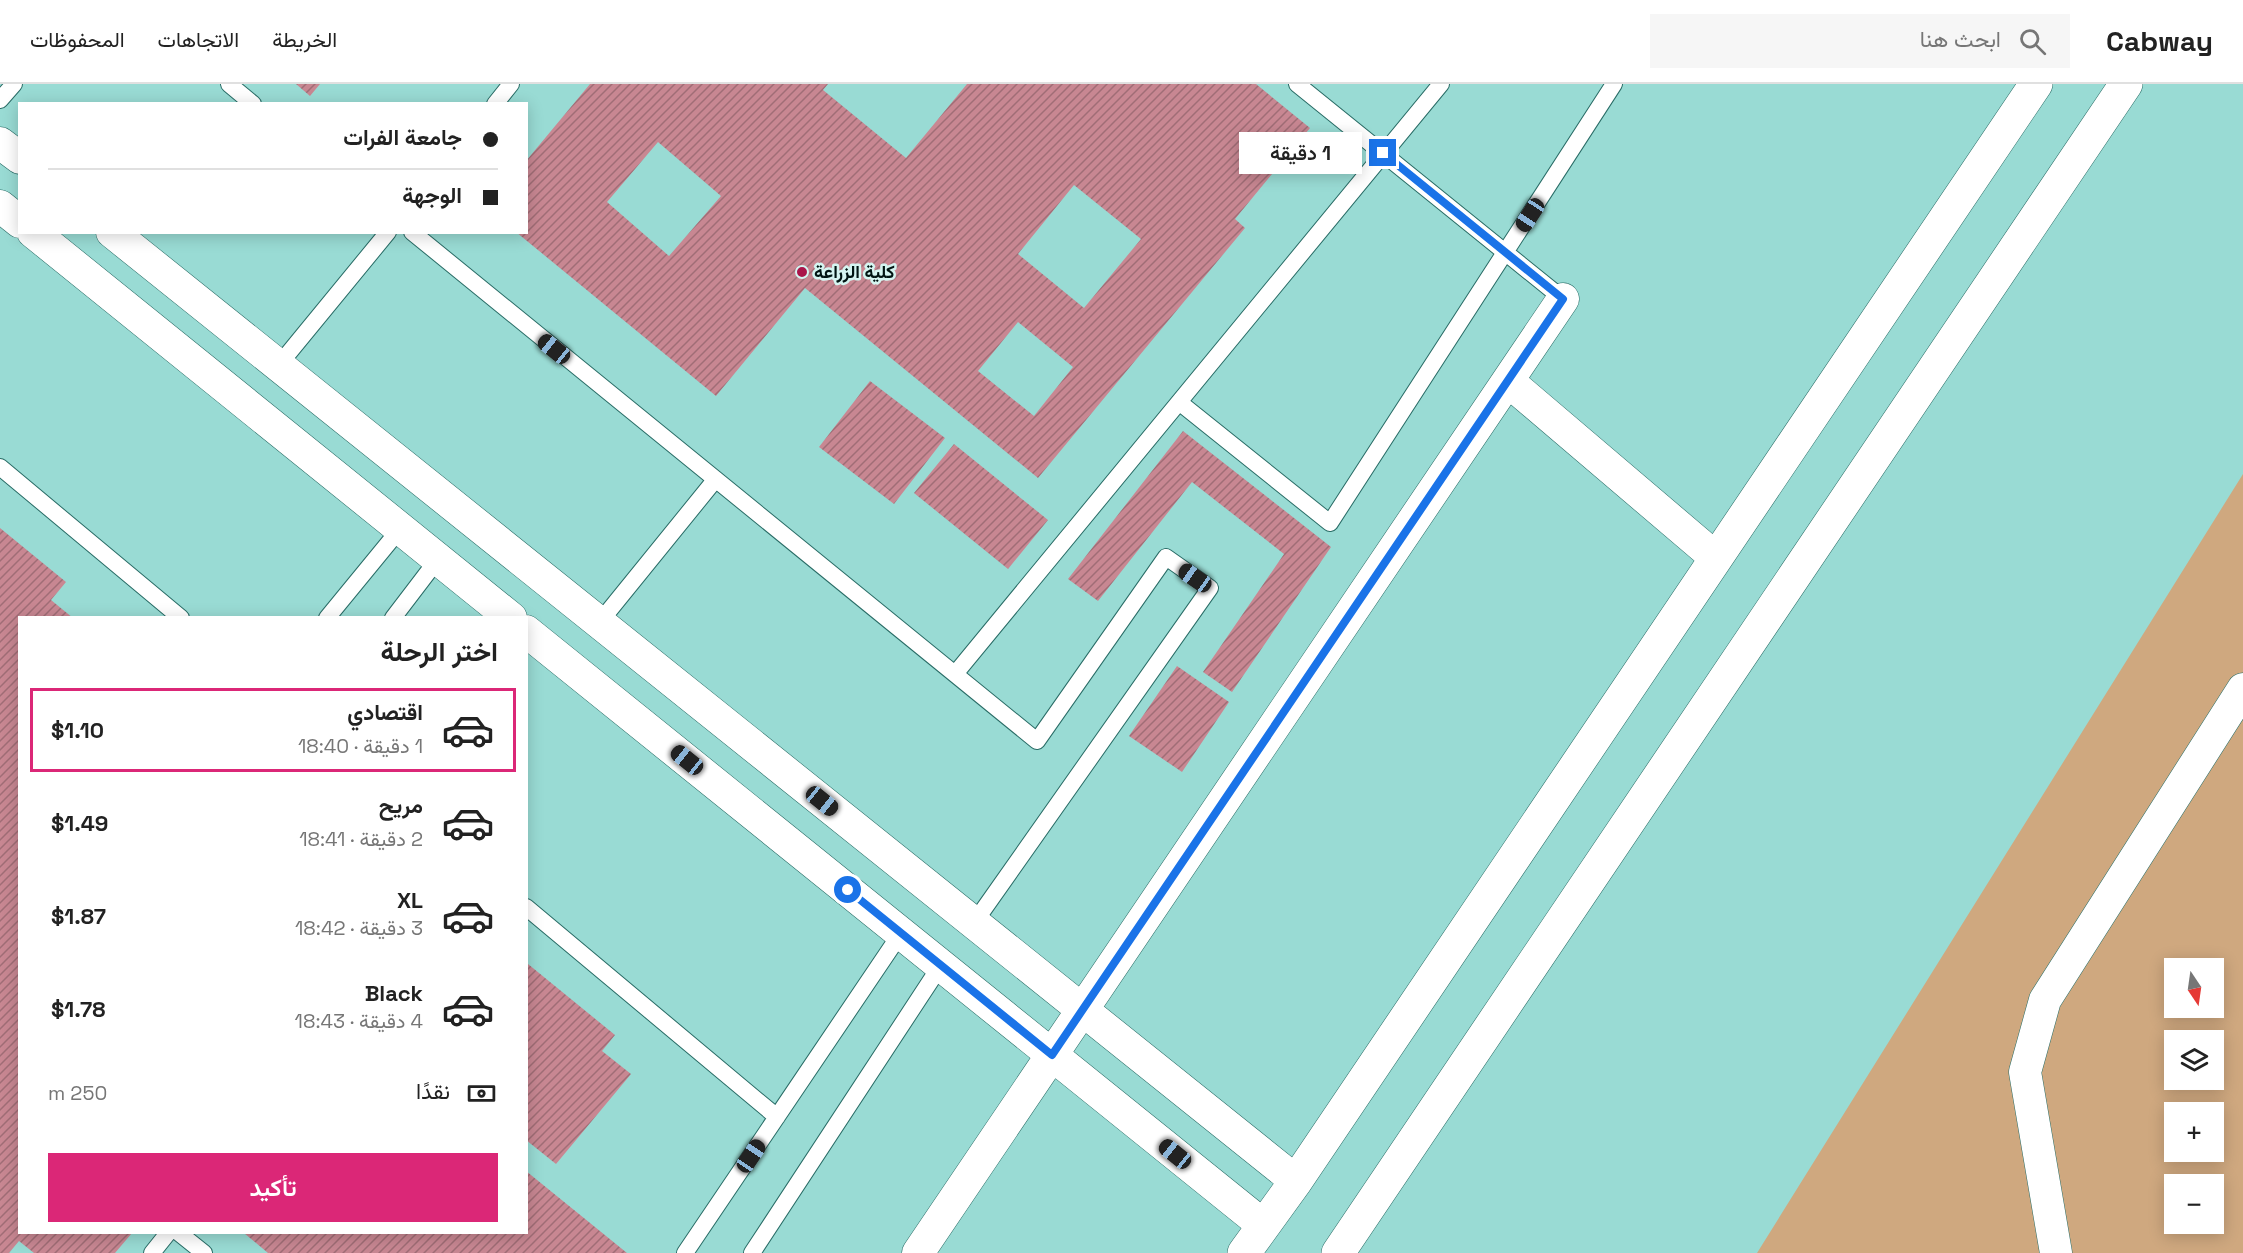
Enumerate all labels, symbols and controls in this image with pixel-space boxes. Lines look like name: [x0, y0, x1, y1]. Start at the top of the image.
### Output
search box: [1650, 14, 2070, 68]
text: Cabway: [2106, 23, 2213, 59]
text: ابحث هنا: [1920, 25, 2001, 53]
icon: search: [2016, 25, 2049, 58]
text: المحفوظات: [30, 26, 125, 53]
text: الاتجاهات: [158, 26, 239, 53]
text: الخريطة: [272, 26, 337, 53]
text: جامعة الفرات: [343, 123, 462, 151]
callout: 1 دقيقة: [1239, 132, 1362, 174]
route end: [1369, 139, 1396, 166]
text: 1 دقيقة: [1270, 140, 1331, 166]
text: الوجهة: [402, 181, 462, 209]
car: [1513, 195, 1547, 235]
place label: كلية الزراعة: [814, 260, 895, 283]
marker: كلية الزراعة: [795, 265, 809, 279]
car: [534, 331, 574, 367]
car: [1175, 560, 1215, 596]
text: اختر الرحلة: [380, 634, 498, 669]
text: اقتصادي: [347, 698, 423, 726]
icon: car: [441, 703, 495, 757]
text: $1.10: [51, 716, 104, 744]
text: 1 دقيقة · 18:40: [298, 733, 423, 759]
car: [667, 742, 707, 778]
car: [802, 783, 842, 819]
text: مريح: [379, 791, 423, 819]
icon: car: [441, 796, 495, 850]
text: $1.49: [51, 809, 108, 837]
text: 2 دقيقة · 18:41: [299, 826, 423, 852]
route start: [834, 876, 861, 903]
text: XL: [397, 886, 423, 914]
icon: car: [441, 889, 495, 943]
text: $1.87: [51, 902, 106, 930]
text: 3 دقيقة · 18:42: [295, 915, 423, 941]
north arrow: [2164, 958, 2224, 1018]
map controls: [2164, 958, 2224, 1234]
text: Black: [365, 979, 423, 1007]
icon: car: [441, 982, 495, 1036]
text: $1.78: [51, 995, 105, 1023]
text: 4 دقيقة · 18:43: [295, 1008, 423, 1034]
button: layers: [2164, 1030, 2224, 1090]
text: نقدًا: [416, 1077, 450, 1105]
icon: cash: [465, 1077, 498, 1110]
text: 250 m: [48, 1080, 107, 1106]
button: +: [2164, 1102, 2224, 1162]
car: [733, 1136, 769, 1176]
car: [1155, 1136, 1195, 1172]
button: تأكيد: [48, 1153, 498, 1222]
button: −: [2164, 1174, 2224, 1234]

